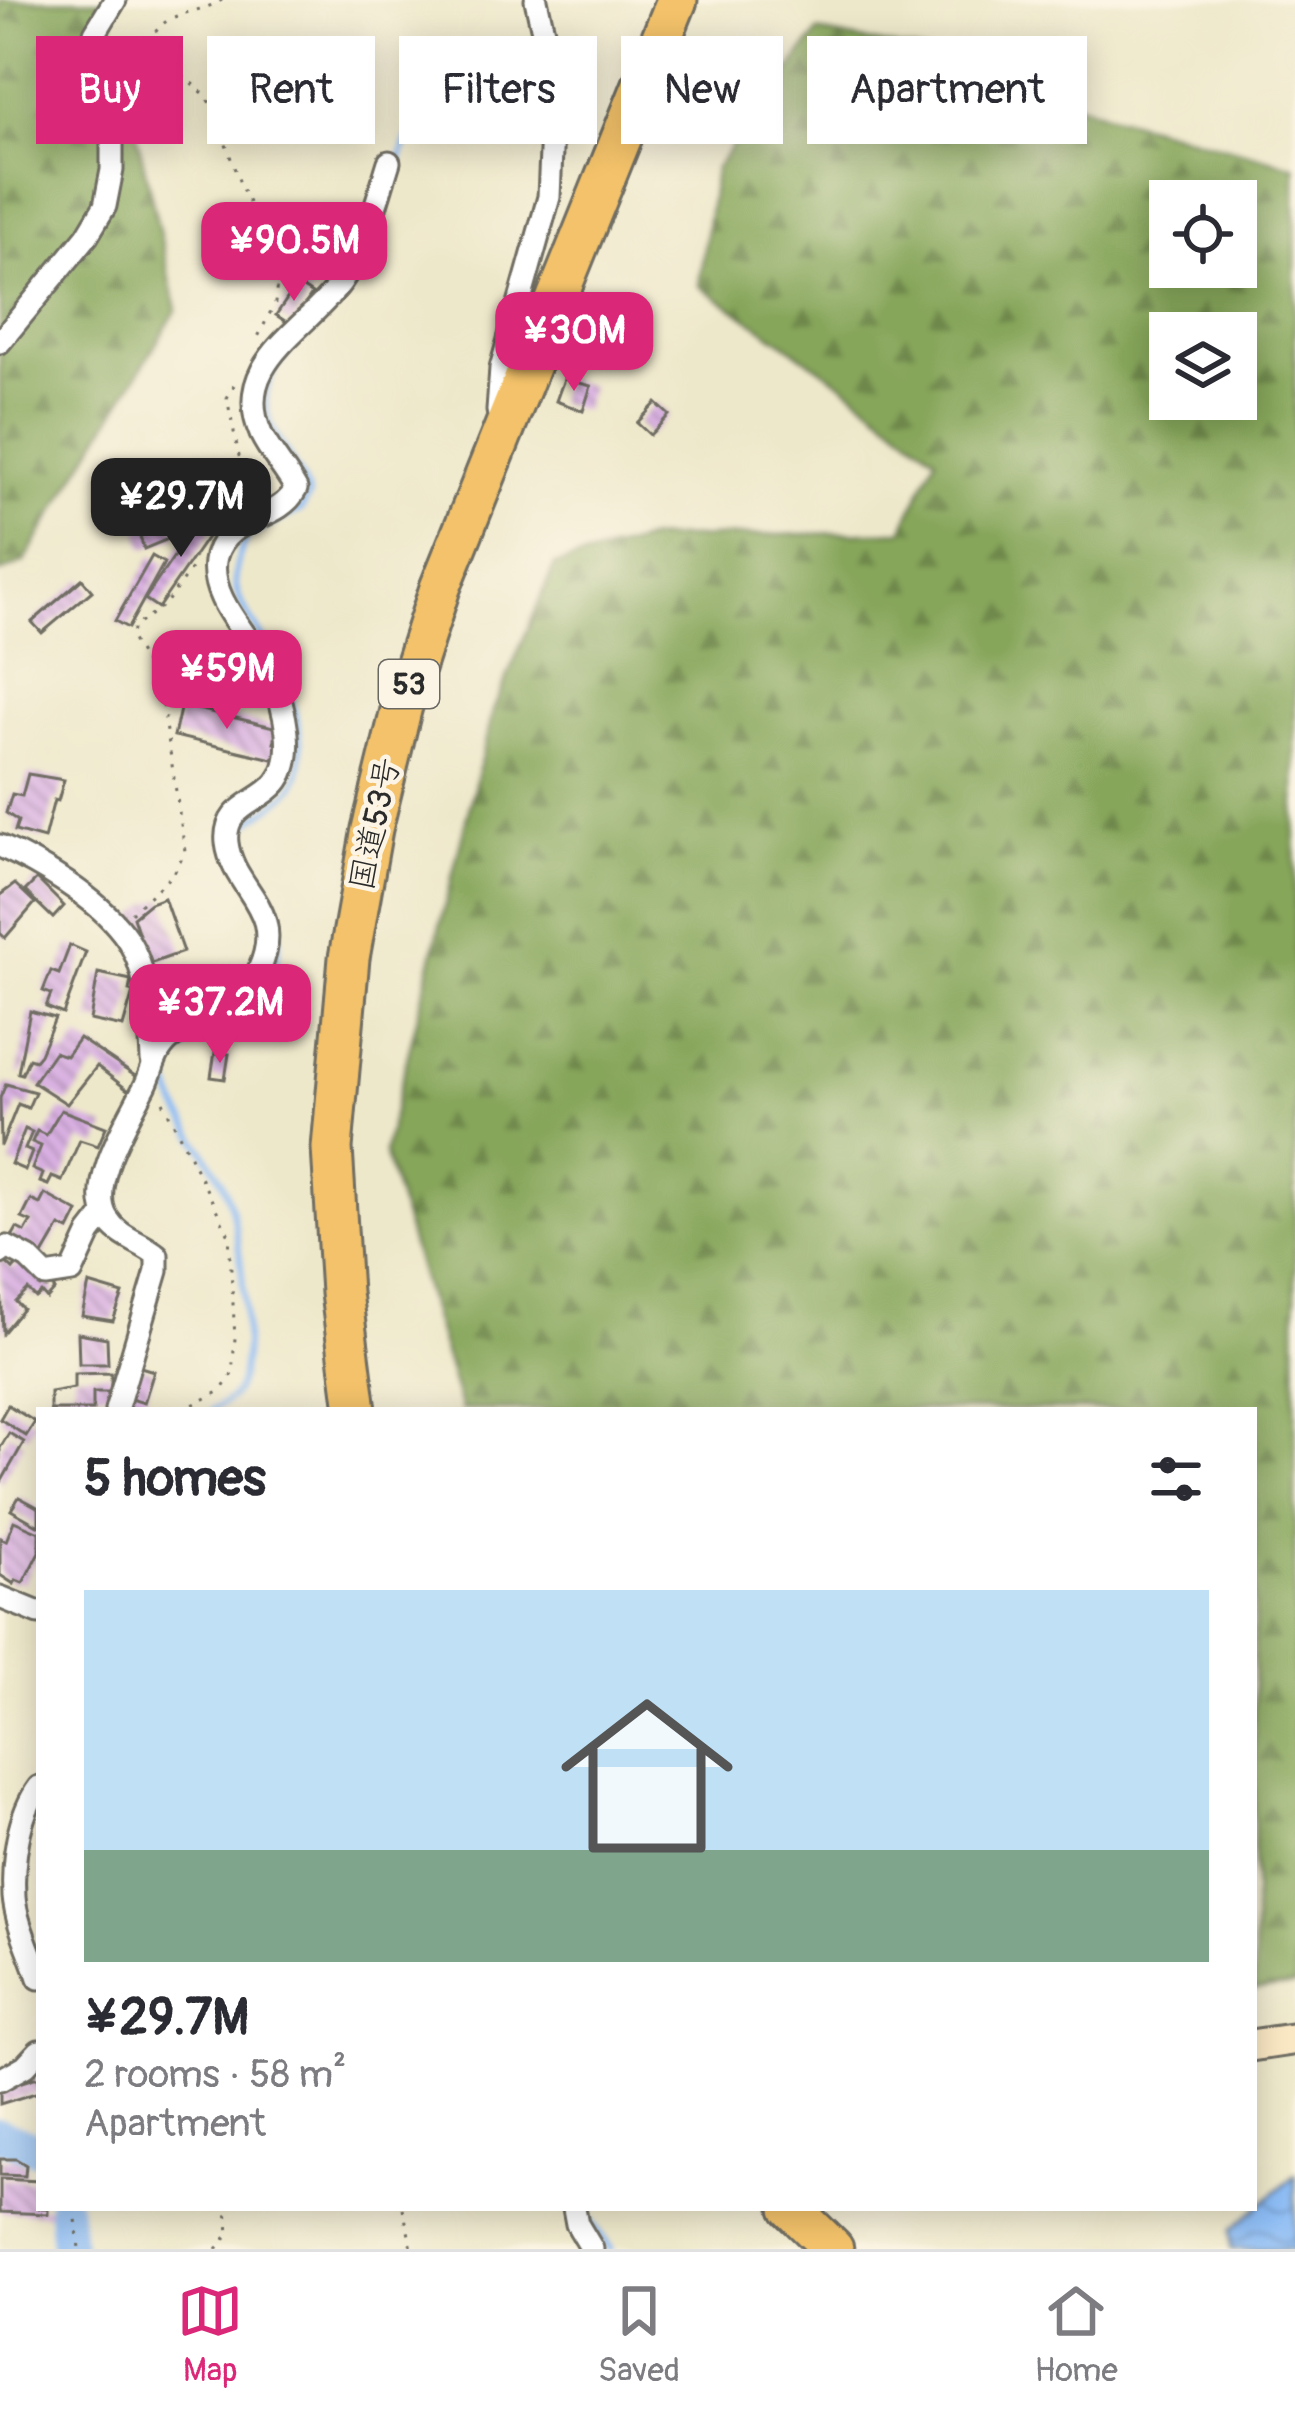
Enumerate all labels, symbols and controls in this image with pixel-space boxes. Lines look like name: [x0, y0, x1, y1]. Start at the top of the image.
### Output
chip: Buy: [36, 36, 183, 144]
chip: Rent: [207, 36, 375, 144]
chip: Filters: [399, 36, 597, 144]
chip: New: [621, 36, 783, 144]
chip: Apartment: [807, 36, 1087, 144]
map controls: [1149, 180, 1257, 420]
button: locate: [1149, 180, 1257, 288]
pin: ¥90.5M: [196, 202, 392, 304]
text: ¥90.5M: [228, 216, 360, 265]
pin: ¥30M: [503, 292, 645, 394]
text: ¥30M: [522, 306, 626, 355]
button: layers: [1149, 312, 1257, 420]
pin: ¥29.7M: [83, 458, 279, 560]
text: ¥29.7M: [118, 472, 244, 521]
pin: ¥59M: [156, 630, 298, 732]
text: ¥59M: [179, 644, 275, 693]
road number: 53: [379, 660, 439, 708]
street label: 国道53号: [341, 754, 409, 894]
pin: ¥37.2M: [122, 964, 318, 1066]
text: ¥37.2M: [156, 978, 284, 1027]
icon: filters: [1143, 1446, 1209, 1512]
text: 5 homes: [84, 1447, 266, 1511]
icon: home: [539, 1668, 755, 1884]
text: ¥29.7M: [84, 1986, 249, 2050]
text: 2 rooms · 58 m²: [84, 2050, 346, 2099]
text: Apartment: [84, 2099, 266, 2148]
tab: Map: [177, 2278, 243, 2391]
tab: Saved: [598, 2278, 680, 2391]
tab: Home: [1034, 2278, 1118, 2391]

